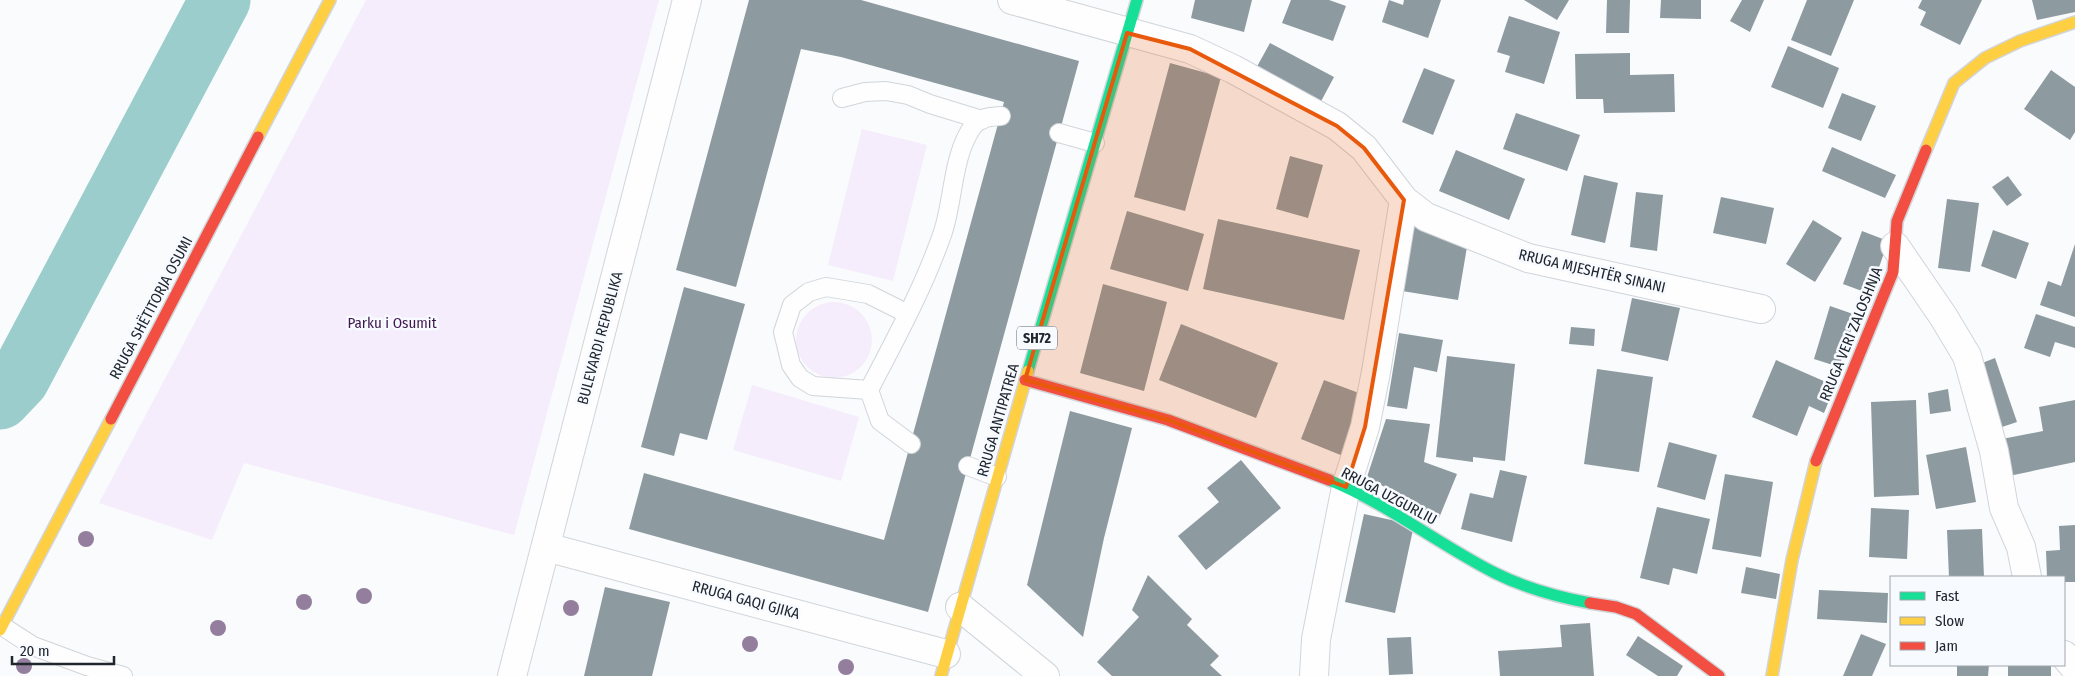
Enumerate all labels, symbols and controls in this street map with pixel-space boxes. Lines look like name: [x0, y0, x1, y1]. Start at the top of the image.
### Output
street label: RRUGA SHËTITORJA OSUMI: [106, 234, 196, 382]
street label: RRUGA MJESHTËR SINANI: [1517, 245, 1667, 297]
street label: RRUGA VERI ZALOSHNJA: [1816, 264, 1886, 404]
street label: BULEVARDI REPUBLIKA: [574, 269, 626, 406]
park label: Parku i Osumit: [347, 314, 437, 332]
road number: SH72: [1017, 326, 1057, 349]
street label: RRUGA ANTIPATREA: [973, 361, 1023, 479]
street label: RRUGA UZGURLIU: [1338, 463, 1440, 529]
legend: [1890, 576, 2065, 666]
street label: RRUGA GAQI GJIKA: [690, 577, 802, 623]
text: Fast: [1935, 587, 1959, 605]
text: Slow: [1935, 612, 1964, 630]
scale bar: [12, 634, 115, 666]
text: Jam: [1935, 637, 1958, 655]
text: 20 m: [20, 642, 50, 660]

